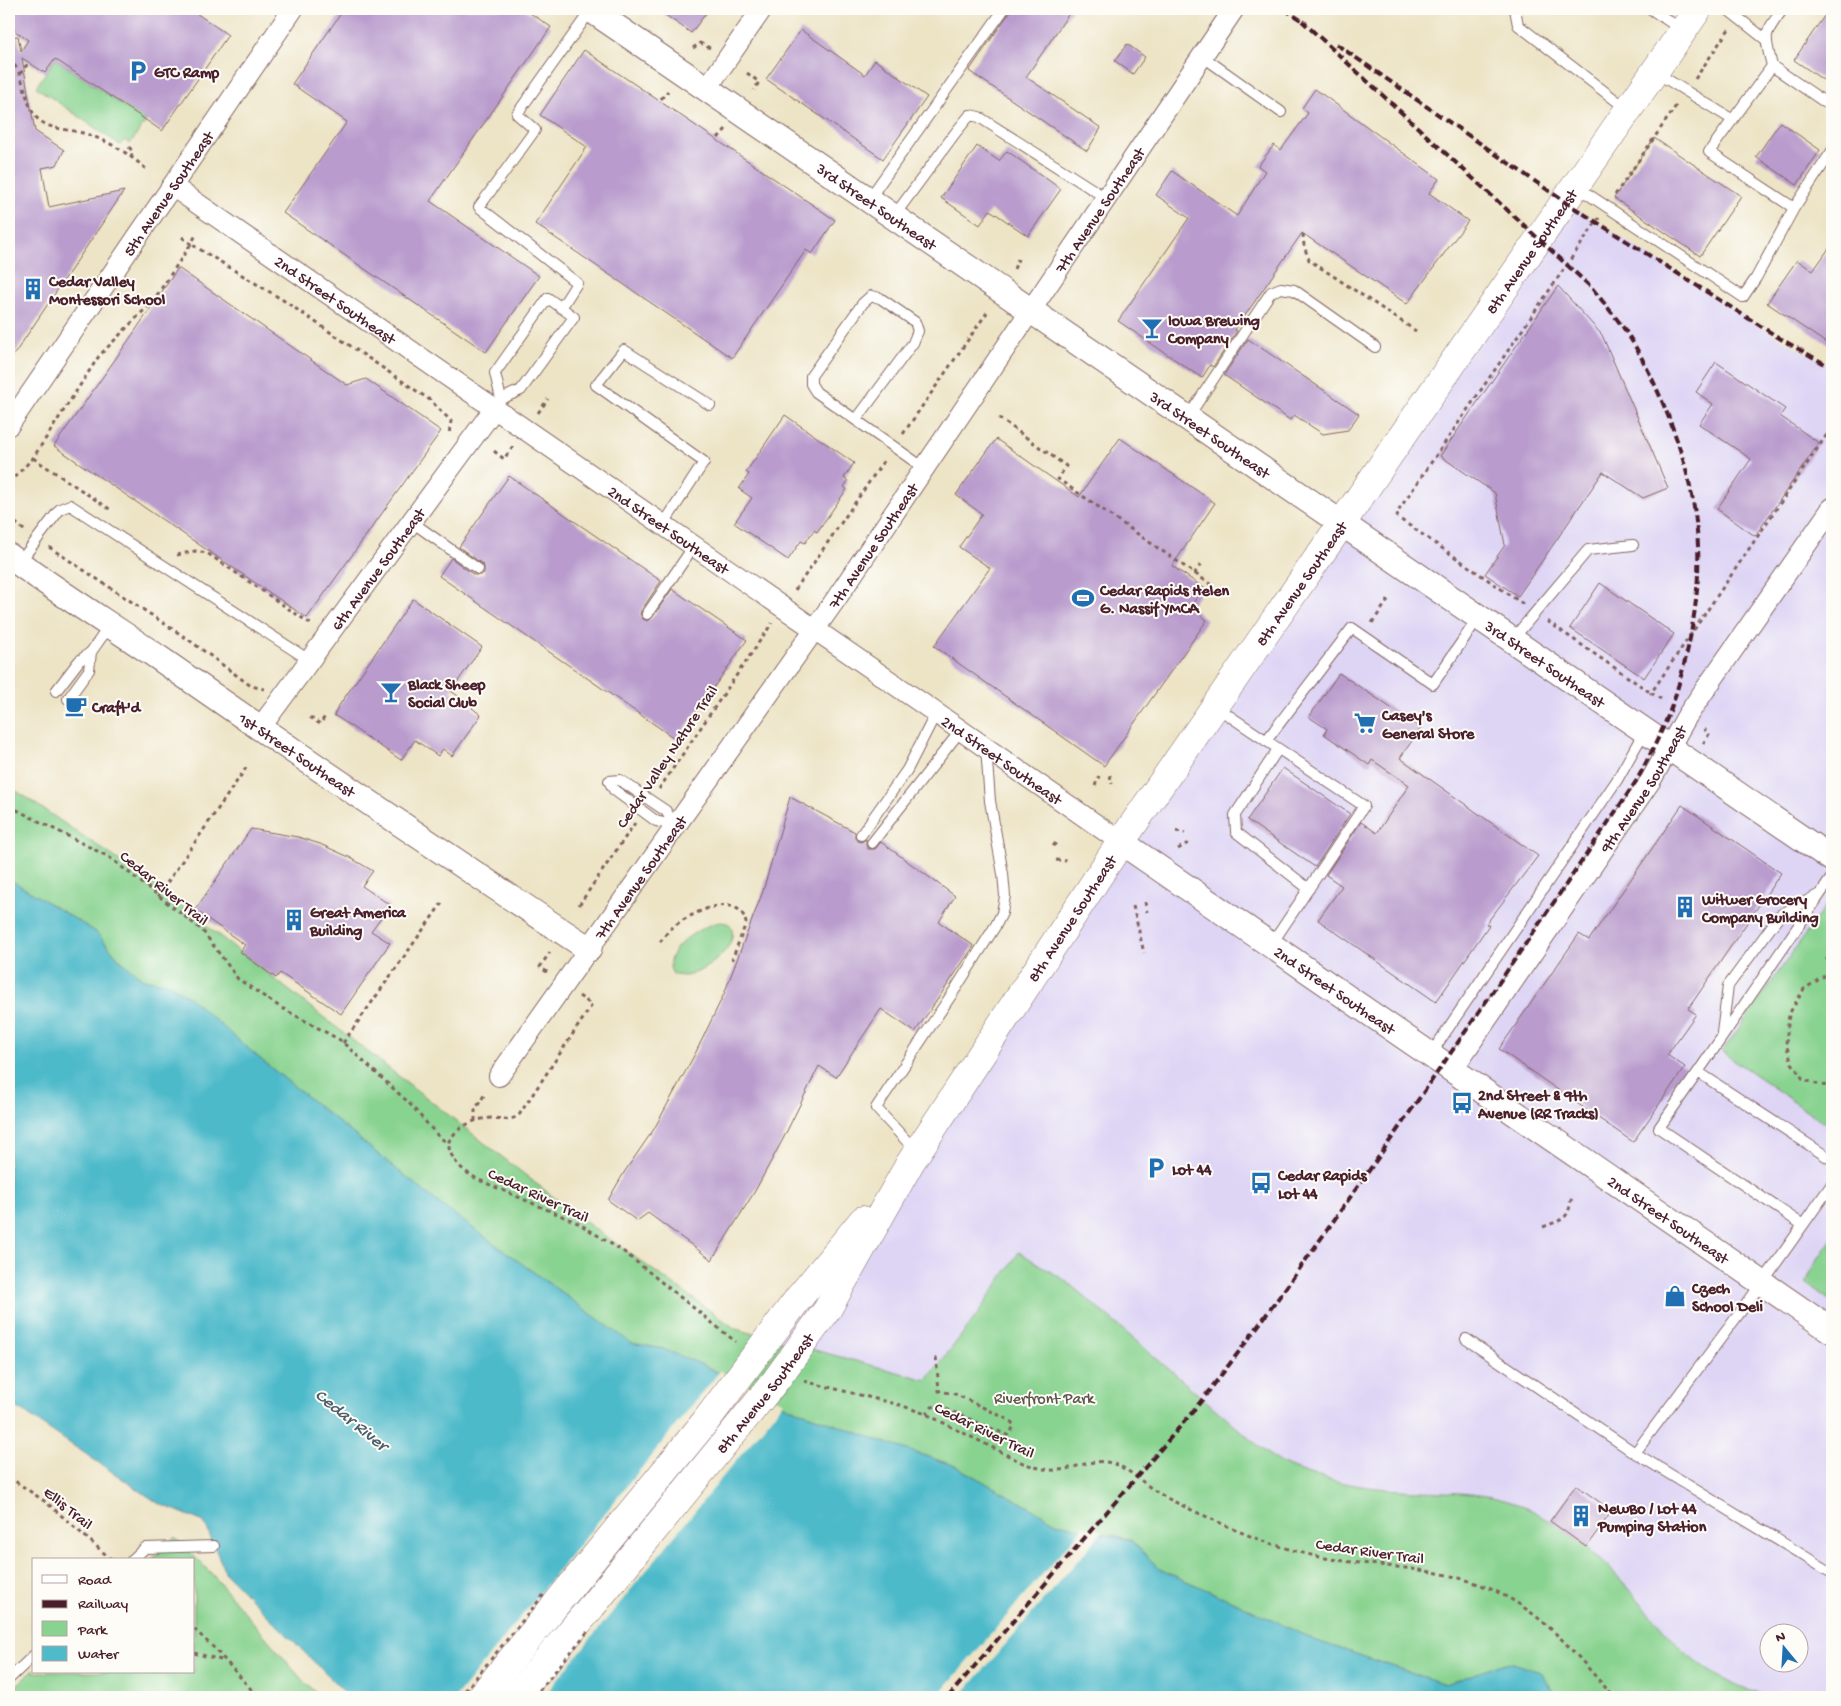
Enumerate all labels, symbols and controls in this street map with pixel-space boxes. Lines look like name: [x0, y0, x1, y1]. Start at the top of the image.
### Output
parking icon: GTC Ramp: [125, 58, 151, 84]
place label: GTC Ramp: [154, 65, 219, 84]
street label: 5th Avenue Southeast: [121, 128, 221, 261]
street label: 7th Avenue Southeast: [1052, 144, 1152, 278]
street label: 3rd Street Southeast: [811, 160, 940, 257]
street label: 8th Avenue Southeast: [1483, 186, 1584, 319]
street label: 2nd Street Southeast: [270, 253, 399, 351]
place label: Cedar Valley Montessori School: [48, 274, 166, 311]
building icon: Cedar Valley Montessori School: [20, 276, 46, 302]
place label: Iowa Brewing Company: [1167, 313, 1260, 350]
bar icon: Iowa Brewing Company: [1139, 315, 1165, 341]
street label: 3rd Street Southeast: [1144, 388, 1274, 485]
street label: 7th Avenue Southeast: [826, 480, 925, 614]
street label: 2nd Street Southeast: [603, 483, 733, 581]
street label: 6th Avenue Southeast: [329, 504, 432, 635]
street label: 8th Avenue Southeast: [1253, 518, 1354, 651]
place label: Cedar Rapids Helen G. Nassif YMCA: [1099, 583, 1229, 620]
sports icon: Cedar Rapids Helen G. Nassif YMCA: [1070, 585, 1096, 611]
street label: 3rd Street Southeast: [1479, 618, 1609, 715]
place label: Black Sheep Social Club: [407, 677, 485, 714]
bar icon: Black Sheep Social Club: [378, 679, 404, 705]
street label: Cedar Valley Nature Trail: [614, 683, 724, 833]
cafe icon: Craft'd: [63, 693, 89, 719]
place label: Craft'd: [91, 699, 142, 719]
place label: Casey's General Store: [1381, 708, 1475, 745]
street label: 1st Street Southeast: [233, 710, 359, 804]
supermarket icon: Casey's General Store: [1352, 710, 1378, 736]
street label: 2nd Street Southeast: [936, 713, 1066, 812]
street label: 9th Avenue Southeast: [1597, 722, 1693, 858]
street label: 7th Avenue Southeast: [592, 812, 694, 945]
street label: Cedar River Trail: [114, 848, 211, 931]
street label: 8th Avenue Southeast: [1025, 852, 1123, 987]
place label: Witwer Grocery Company Building: [1701, 892, 1819, 929]
building icon: Witwer Grocery Company Building: [1672, 894, 1698, 920]
place label: Great America Building: [309, 905, 407, 942]
building icon: Great America Building: [281, 907, 307, 933]
street label: 2nd Street Southeast: [1269, 944, 1399, 1041]
place label: 2nd Street & 9th Avenue (RR Tracks): [1477, 1088, 1599, 1125]
bus stop icon: 2nd Street & 9th Avenue (RR Tracks): [1449, 1090, 1475, 1116]
parking icon: Lot 44: [1143, 1155, 1169, 1181]
place label: Lot 44: [1172, 1162, 1212, 1181]
street label: Cedar River Trail: [484, 1166, 591, 1229]
place label: Cedar Rapids Lot 44: [1277, 1168, 1368, 1205]
bus stop icon: Cedar Rapids Lot 44: [1248, 1170, 1274, 1196]
street label: 2nd Street Southeast: [1603, 1173, 1732, 1271]
place label: Czech School Deli: [1691, 1281, 1764, 1318]
shop icon: Czech School Deli: [1662, 1283, 1688, 1309]
street label: 8th Avenue Southeast: [714, 1330, 821, 1459]
water label: Cedar River: [310, 1385, 394, 1459]
park label: Riverfront Park: [994, 1391, 1096, 1410]
street label: Cedar River Trail: [930, 1400, 1037, 1465]
street label: Ellis Trail: [38, 1484, 95, 1535]
place label: NewBo / Lot 44 Pumping Station: [1597, 1501, 1707, 1538]
building icon: NewBo / Lot 44 Pumping Station: [1568, 1503, 1594, 1529]
street label: Cedar River Trail: [1314, 1536, 1425, 1570]
legend: [32, 1558, 195, 1674]
text: Road: [78, 1572, 112, 1590]
text: Railway: [78, 1596, 129, 1614]
text: Park: [77, 1622, 108, 1640]
north arrow: [1758, 1624, 1808, 1674]
text: N: [1774, 1629, 1788, 1648]
text: Water: [78, 1646, 120, 1664]

